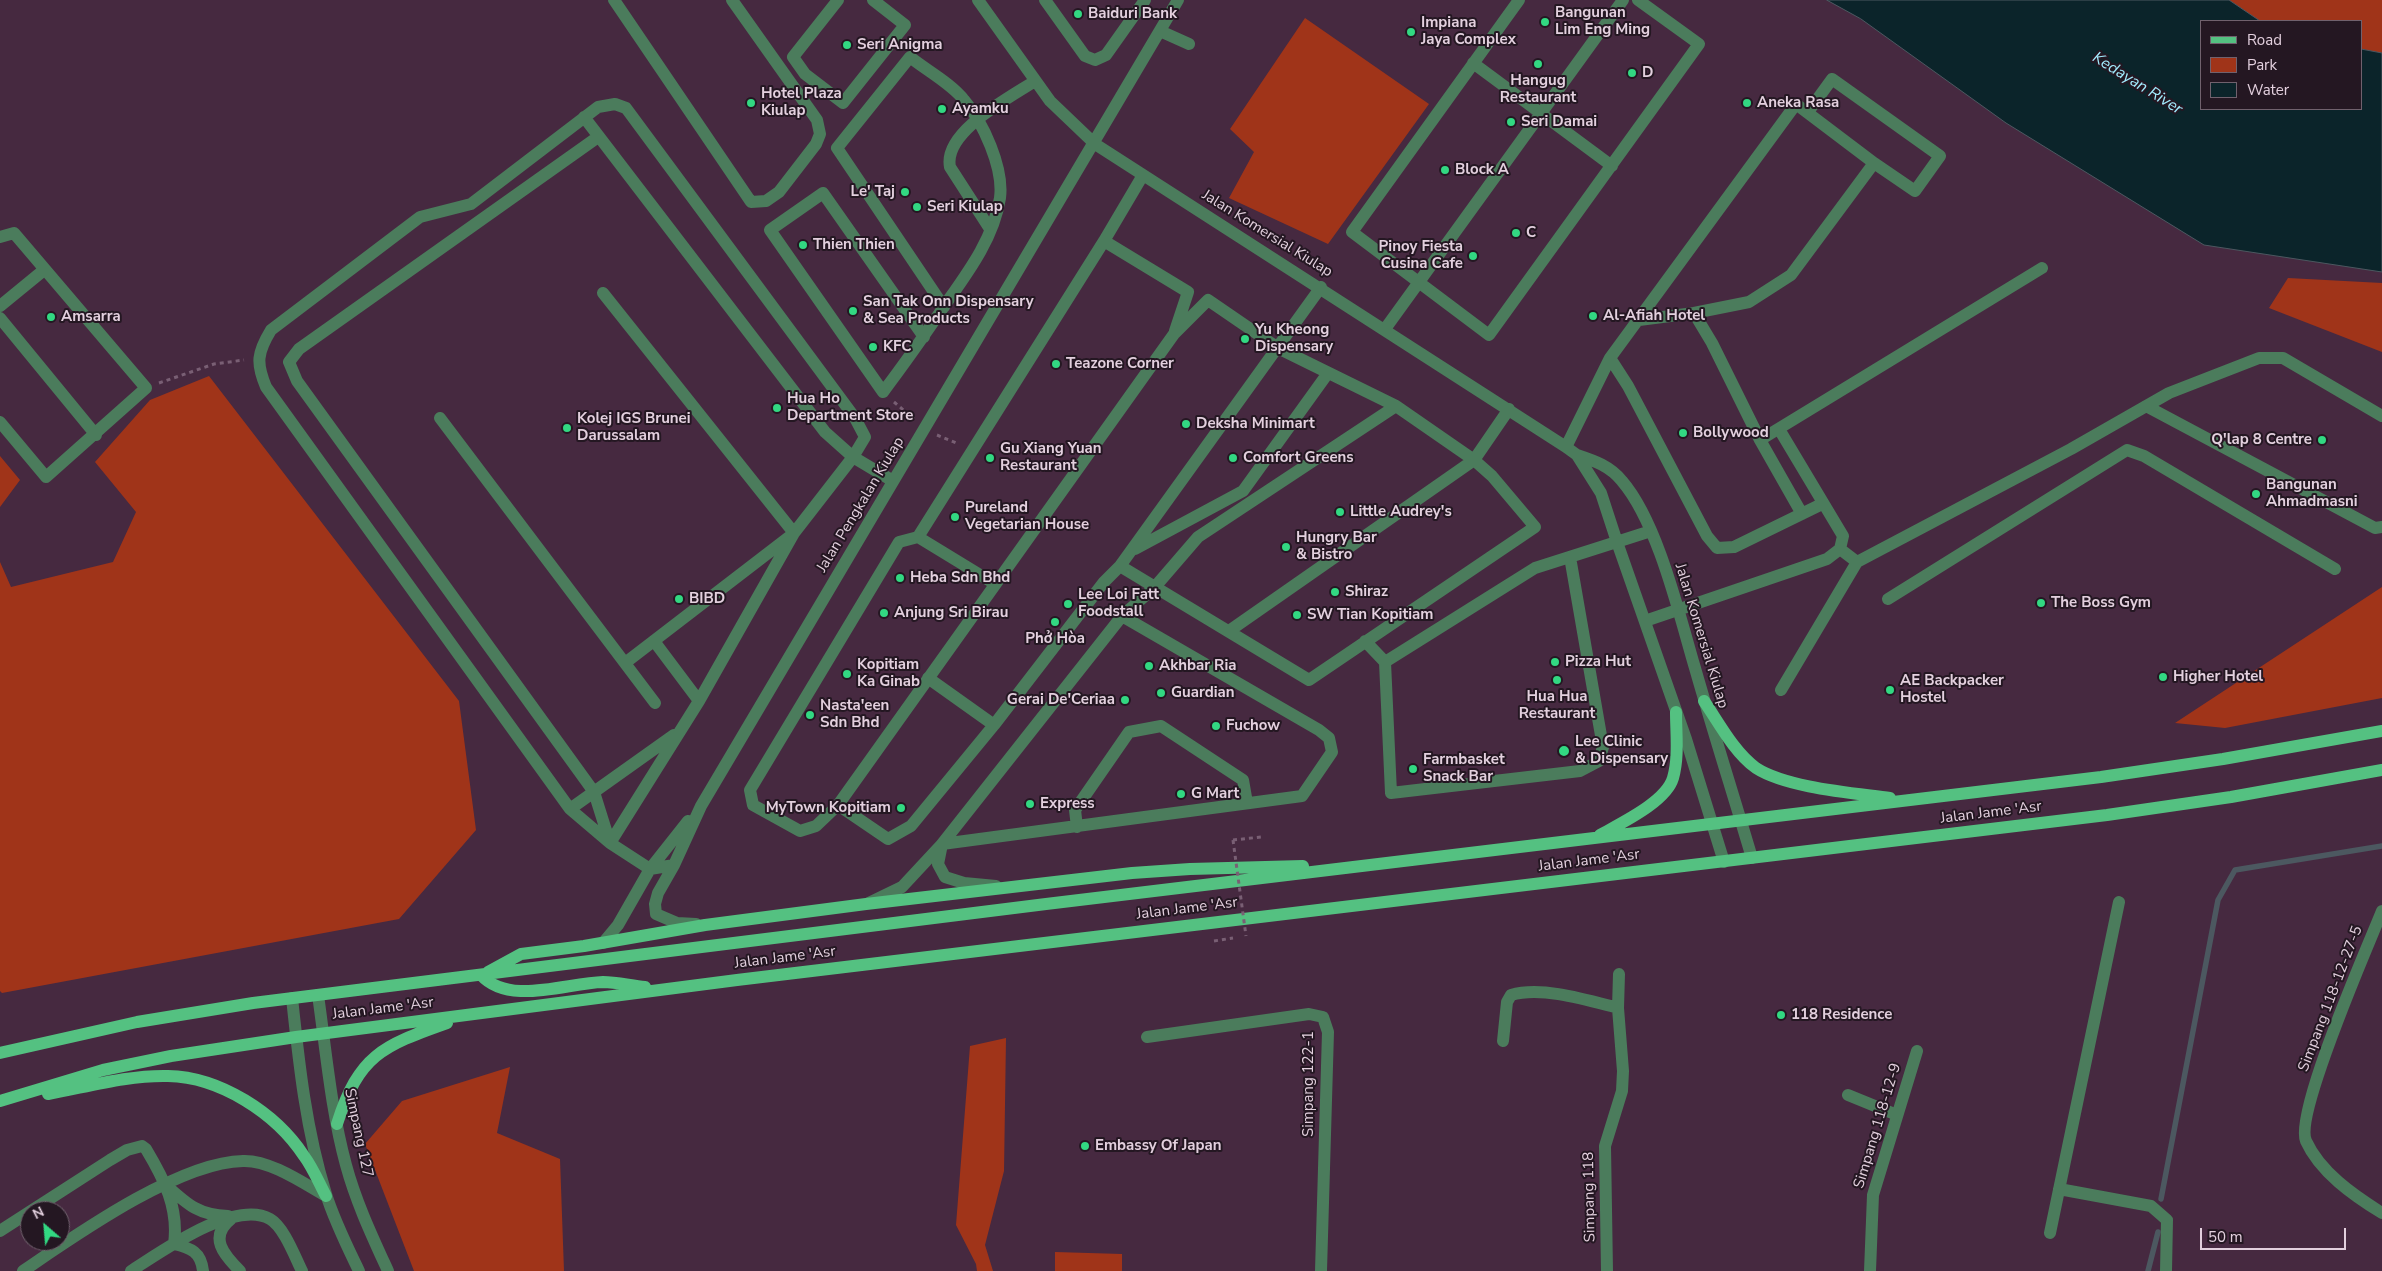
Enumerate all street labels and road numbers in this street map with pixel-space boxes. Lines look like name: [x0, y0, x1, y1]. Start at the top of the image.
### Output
street label: Jalan Komersial Kiulap: [1198, 186, 1336, 282]
street label: Jalan Pengkalan Kiulap: [813, 434, 909, 576]
street label: Jalan Komersial Kiulap: [1670, 561, 1732, 711]
street label: Jalan Jame 'Asr: [1939, 798, 2043, 828]
street label: Jalan Jame 'Asr: [1537, 846, 1641, 876]
street label: Jalan Jame 'Asr: [1135, 894, 1239, 924]
street label: Simpang 118-12-27-5: [2295, 924, 2367, 1074]
street label: Jalan Jame 'Asr: [733, 943, 837, 973]
street label: Jalan Jame 'Asr: [331, 994, 435, 1024]
street label: Simpang 122-1: [1300, 1031, 1318, 1137]
street label: Simpang 118-12-9: [1850, 1061, 1906, 1191]
street label: Simpang 127: [340, 1087, 376, 1179]
street label: Simpang 118: [1580, 1152, 1600, 1242]

